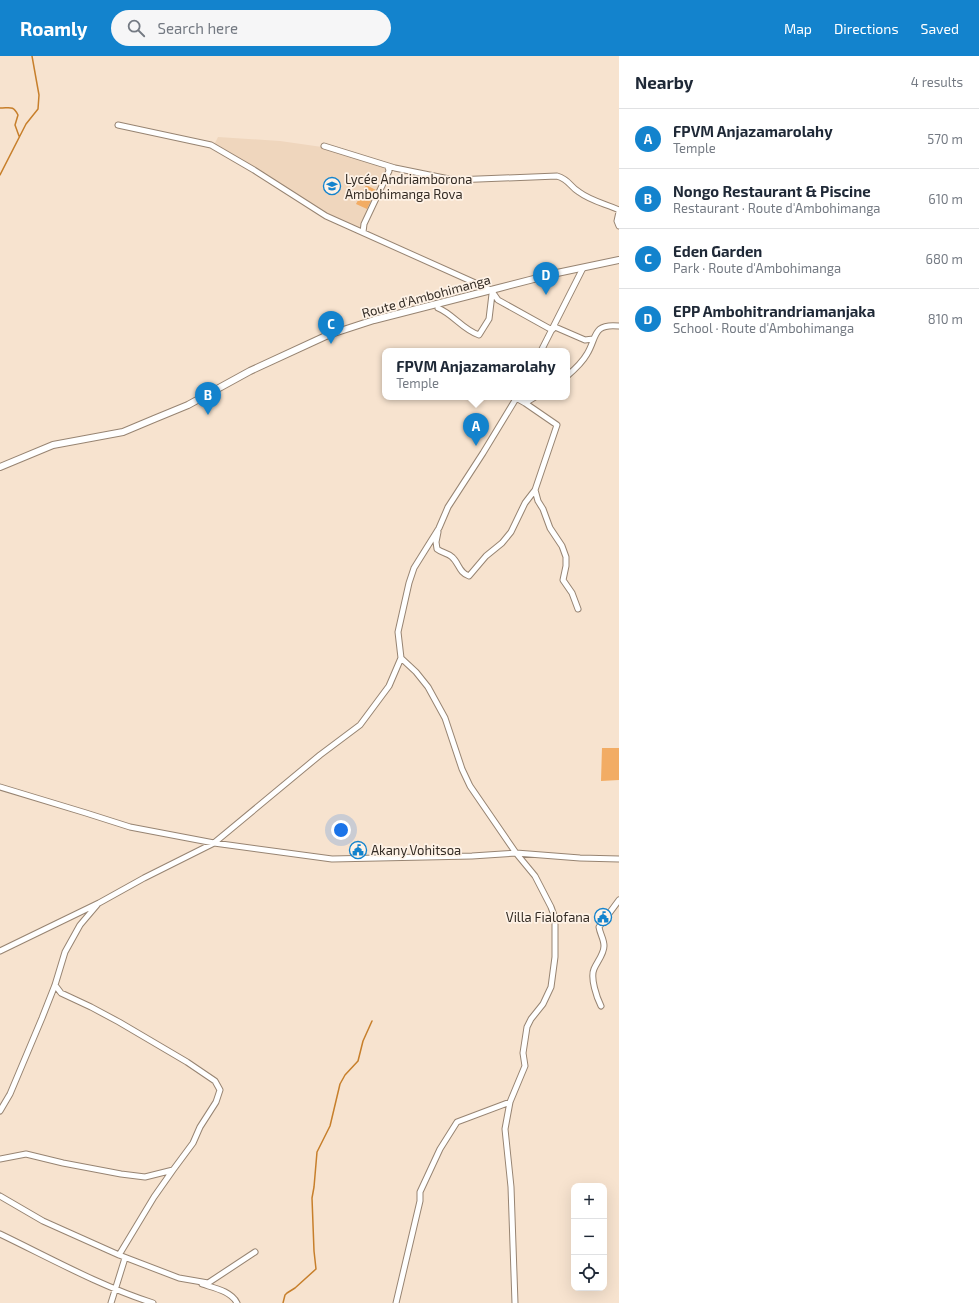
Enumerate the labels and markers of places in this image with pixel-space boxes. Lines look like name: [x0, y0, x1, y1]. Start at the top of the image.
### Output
place label: Lycée Andriamborona Ambohimanga Rova: [345, 171, 472, 202]
school or university icon: Lycée Andriamborona Ambohimanga Rova: [322, 176, 342, 196]
pin: D: [533, 262, 559, 295]
pin: C: [318, 311, 344, 344]
pin: B: [195, 382, 221, 415]
pin: A: [463, 413, 489, 446]
public building icon: Akany Vohitsoa: [348, 840, 368, 860]
place label: Akany Vohitsoa: [371, 842, 461, 858]
public building icon: Villa Fialofana: [593, 907, 613, 927]
place label: Villa Fialofana: [506, 909, 590, 925]

